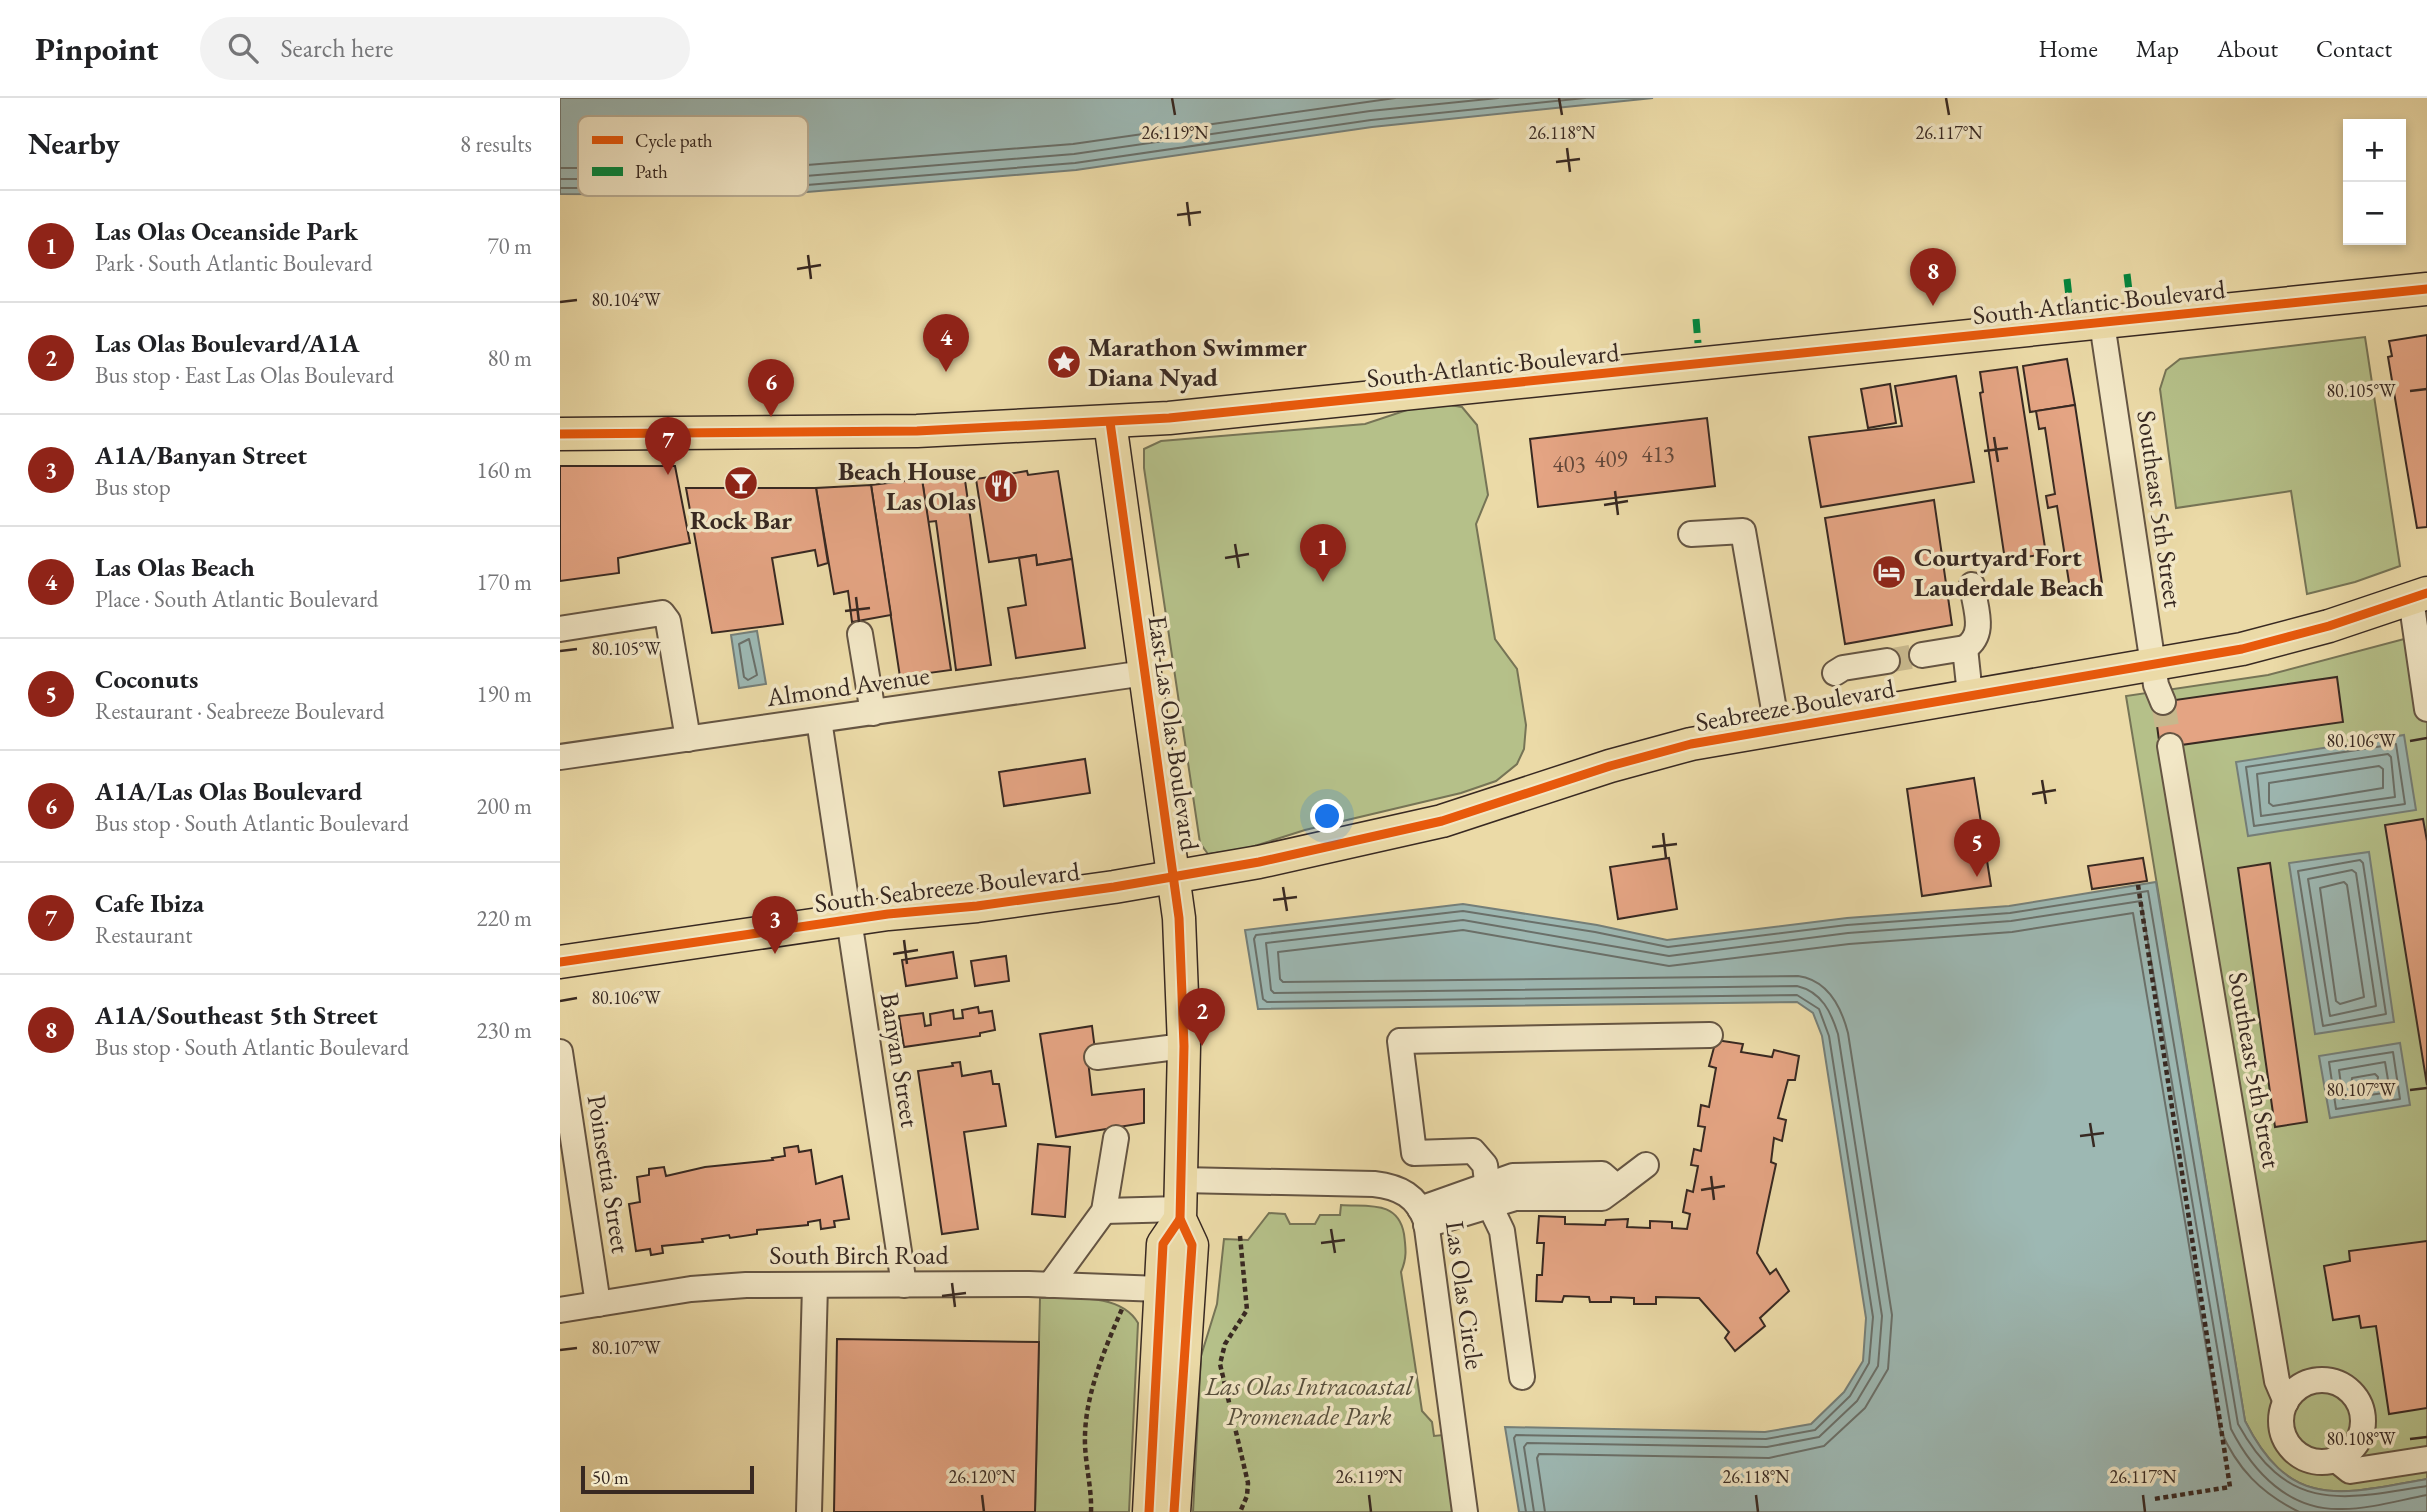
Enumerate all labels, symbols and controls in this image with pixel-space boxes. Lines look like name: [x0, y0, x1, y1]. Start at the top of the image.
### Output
search box: [200, 17, 690, 80]
text: Pinpoint: [35, 27, 158, 70]
icon: search: [224, 29, 262, 67]
text: Search here: [280, 31, 393, 65]
text: Home: [2038, 33, 2098, 64]
text: Map: [2136, 33, 2179, 64]
text: About: [2217, 33, 2278, 64]
text: Contact: [2316, 33, 2392, 64]
legend: [578, 116, 808, 196]
map controls: [2343, 119, 2406, 245]
button: +: [2343, 119, 2406, 182]
text: 26.119°N: [1142, 121, 1209, 144]
text: 26.118°N: [1529, 121, 1596, 144]
text: 26.117°N: [1916, 121, 1983, 144]
text: Nearby: [28, 124, 120, 163]
text: Cycle path: [635, 128, 713, 153]
text: 8 results: [460, 129, 532, 159]
text: Path: [635, 159, 668, 184]
button: −: [2343, 182, 2406, 245]
text: Las Olas Oceanside Park: [95, 214, 358, 248]
text: 1: [45, 231, 57, 261]
text: 70 m: [487, 231, 532, 261]
text: Park · South Atlantic Boulevard: [95, 248, 372, 278]
pin: 8: [1910, 248, 1956, 306]
street label: South Atlantic Boulevard: [1971, 272, 2228, 332]
text: 80.104°W: [591, 288, 661, 311]
pin: 4: [923, 314, 969, 372]
text: Las Olas Boulevard/A1A: [95, 326, 359, 360]
place label: Marathon Swimmer Diana Nyad: [1088, 330, 1307, 394]
street label: South Atlantic Boulevard: [1365, 335, 1622, 395]
text: 2: [45, 343, 57, 373]
text: 80 m: [487, 343, 532, 373]
place icon: Marathon Swimmer Diana Nyad: [1045, 343, 1083, 381]
pin: 6: [748, 359, 794, 417]
text: Bus stop · East Las Olas Boulevard: [95, 360, 394, 390]
text: 80.105°W: [2326, 379, 2396, 402]
street label: Southeast 5th Street: [2129, 408, 2191, 610]
pin: 7: [645, 417, 691, 475]
text: A1A/Banyan Street: [95, 438, 307, 472]
house number: 413: [1641, 439, 1675, 469]
house number: 409: [1594, 444, 1628, 474]
house number: 403: [1552, 449, 1586, 479]
place label: Beach House Las Olas: [838, 454, 976, 518]
text: 3: [45, 455, 57, 485]
text: 160 m: [476, 455, 532, 485]
bar icon: Rock Bar: [722, 464, 760, 502]
restaurant icon: Beach House Las Olas: [982, 467, 1020, 505]
text: Bus stop: [95, 472, 171, 502]
place label: Rock Bar: [690, 503, 792, 537]
pin: 1: [1300, 524, 1346, 582]
place label: Courtyard Fort Lauderdale Beach: [1914, 540, 2104, 604]
text: Las Olas Beach: [95, 550, 255, 584]
hotel icon: Courtyard Fort Lauderdale Beach: [1870, 553, 1908, 591]
text: 4: [45, 567, 57, 597]
text: 170 m: [476, 567, 532, 597]
text: Place · South Atlantic Boulevard: [95, 584, 378, 614]
street label: East Las Olas Boulevard: [1141, 613, 1207, 853]
text: 80.105°W: [591, 637, 661, 660]
street label: Almond Avenue: [763, 658, 932, 714]
text: Coconuts: [95, 662, 198, 696]
street label: Seabreeze Boulevard: [1693, 671, 1898, 739]
text: 5: [45, 679, 57, 709]
text: 190 m: [476, 679, 532, 709]
text: Restaurant · Seabreeze Boulevard: [95, 696, 384, 726]
text: 80.106°W: [2326, 729, 2396, 752]
text: A1A/Las Olas Boulevard: [95, 774, 362, 808]
text: 6: [45, 791, 57, 821]
text: 200 m: [476, 791, 532, 821]
your location: [1310, 799, 1344, 833]
text: Bus stop · South Atlantic Boulevard: [95, 808, 409, 838]
pin: 5: [1954, 819, 2000, 877]
street label: South Seabreeze Boulevard: [813, 854, 1082, 920]
text: Cafe Ibiza: [95, 886, 204, 920]
pin: 3: [752, 896, 798, 954]
text: 7: [45, 903, 57, 933]
text: 220 m: [476, 903, 532, 933]
text: Restaurant: [95, 920, 193, 950]
street label: Southeast 5th Street: [2221, 969, 2289, 1171]
text: 80.106°W: [591, 986, 661, 1009]
pin: 2: [1179, 988, 1225, 1046]
street label: Banyan Street: [873, 990, 927, 1130]
text: A1A/Southeast 5th Street: [95, 998, 378, 1032]
text: 8: [45, 1015, 57, 1045]
text: 230 m: [476, 1015, 532, 1045]
text: Bus stop · South Atlantic Boulevard: [95, 1032, 409, 1062]
text: 80.107°W: [2326, 1078, 2396, 1101]
street label: Poinsettia Street: [580, 1092, 638, 1256]
street label: Las Olas Circle: [1438, 1219, 1492, 1371]
street label: South Birch Road: [769, 1238, 950, 1272]
text: 80.107°W: [591, 1336, 661, 1359]
park label: Las Olas Intracoastal Promenade Park: [1204, 1369, 1414, 1433]
text: 80.108°W: [2326, 1427, 2396, 1450]
scale bar: [581, 1463, 754, 1495]
text: 50 m: [592, 1465, 629, 1490]
text: 26.120°N: [949, 1465, 1016, 1488]
text: 26.119°N: [1336, 1465, 1403, 1488]
text: 26.118°N: [1723, 1465, 1790, 1488]
text: 26.117°N: [2110, 1465, 2177, 1488]

